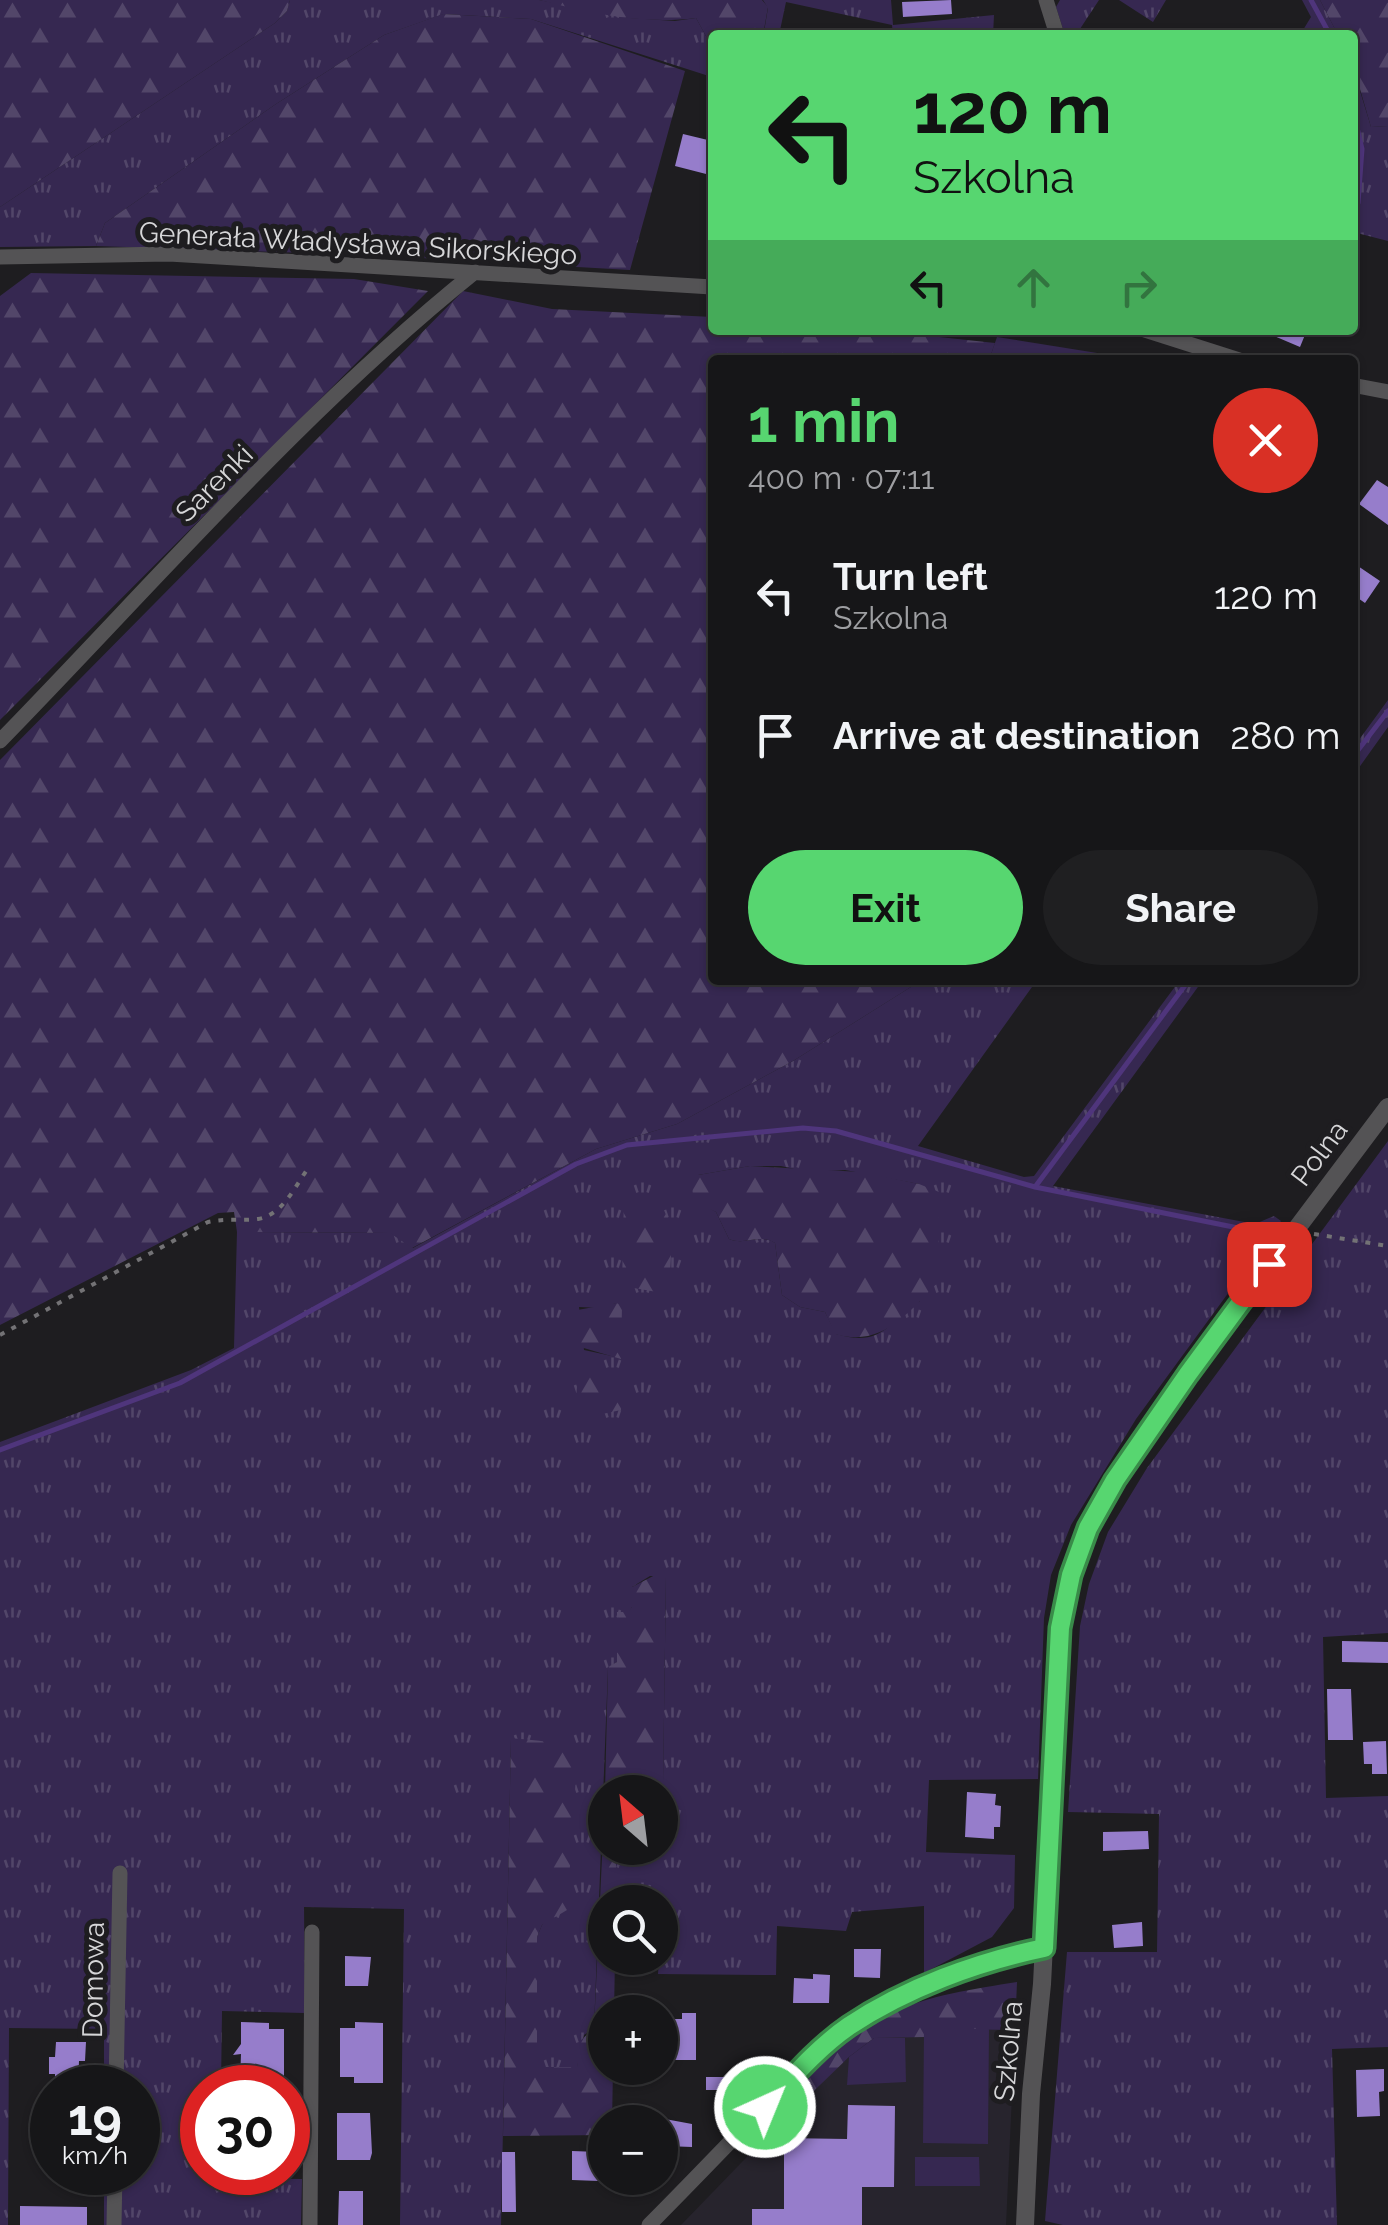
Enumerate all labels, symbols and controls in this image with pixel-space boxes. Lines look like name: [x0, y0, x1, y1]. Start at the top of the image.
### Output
text: 120 m: [913, 67, 1112, 149]
icon: left: [748, 70, 878, 200]
text: Szkolna: [913, 151, 1075, 204]
street label: Generała Władysława Sikorskiego: [138, 216, 578, 271]
icon: left: [901, 260, 956, 315]
icon: ahead: [1006, 260, 1061, 315]
icon: right: [1111, 260, 1166, 315]
text: 1 min: [748, 386, 899, 456]
button: close: [1213, 388, 1318, 493]
street label: Sarenki: [169, 438, 260, 529]
text: 400 m · 07:11: [748, 459, 934, 496]
text: Turn left: [833, 554, 988, 599]
icon: left: [748, 568, 803, 623]
text: 120 m: [1214, 573, 1318, 618]
text: Szkolna: [833, 599, 948, 636]
icon: arrive: [748, 708, 803, 763]
text: Arrive at destination: [833, 713, 1200, 758]
text: 280 m: [1230, 713, 1340, 758]
button: Exit: [748, 850, 1023, 965]
button: Share: [1043, 850, 1318, 965]
street label: Polna: [1284, 1114, 1355, 1192]
pin: [1227, 1222, 1312, 1307]
icon: arrive: [1242, 1237, 1297, 1292]
north arrow: [588, 1775, 678, 1865]
map controls: [588, 1775, 678, 2195]
button: search: [588, 1885, 678, 1975]
street label: Domowa: [76, 1922, 111, 2038]
button: +: [588, 1995, 678, 2085]
street label: Szkolna: [988, 1999, 1029, 2103]
position arrow: [713, 2055, 817, 2159]
speed limit sign: 30: [180, 2065, 310, 2195]
text: 19: [68, 2088, 122, 2147]
button: −: [588, 2105, 678, 2195]
text: km/h: [62, 2140, 128, 2170]

